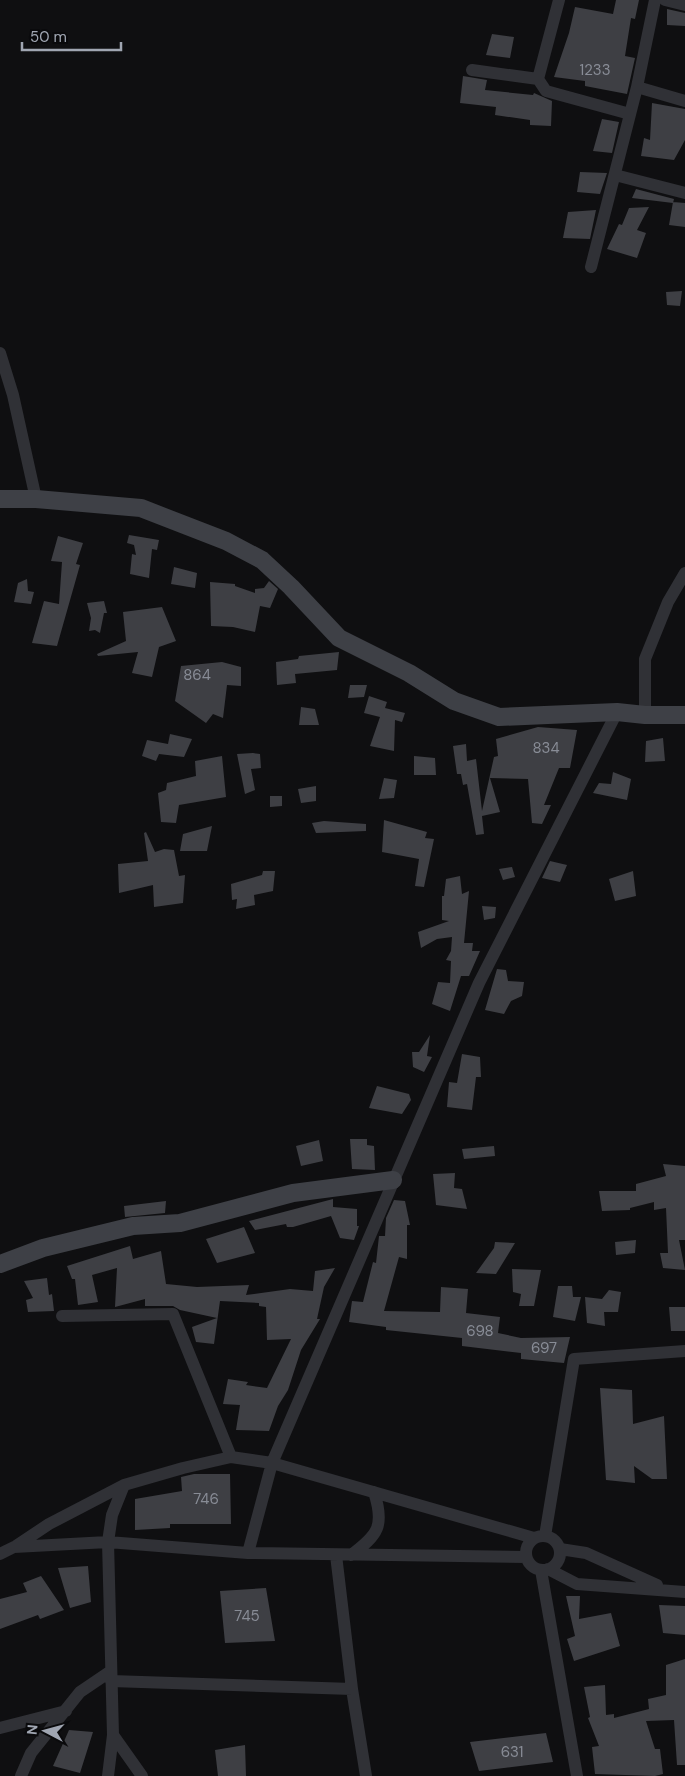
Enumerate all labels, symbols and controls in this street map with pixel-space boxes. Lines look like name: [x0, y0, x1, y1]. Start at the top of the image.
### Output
scale bar: [22, 20, 121, 52]
text: 50 m: [30, 27, 67, 47]
house number: 1233: [579, 60, 611, 80]
house number: 864: [183, 665, 211, 685]
house number: 834: [532, 738, 560, 758]
house number: 698: [466, 1321, 494, 1341]
house number: 697: [531, 1338, 557, 1358]
house number: 746: [193, 1489, 219, 1509]
house number: 745: [234, 1606, 260, 1626]
north arrow: [20, 1706, 70, 1756]
text: N: [23, 1724, 42, 1736]
house number: 631: [501, 1742, 523, 1762]

